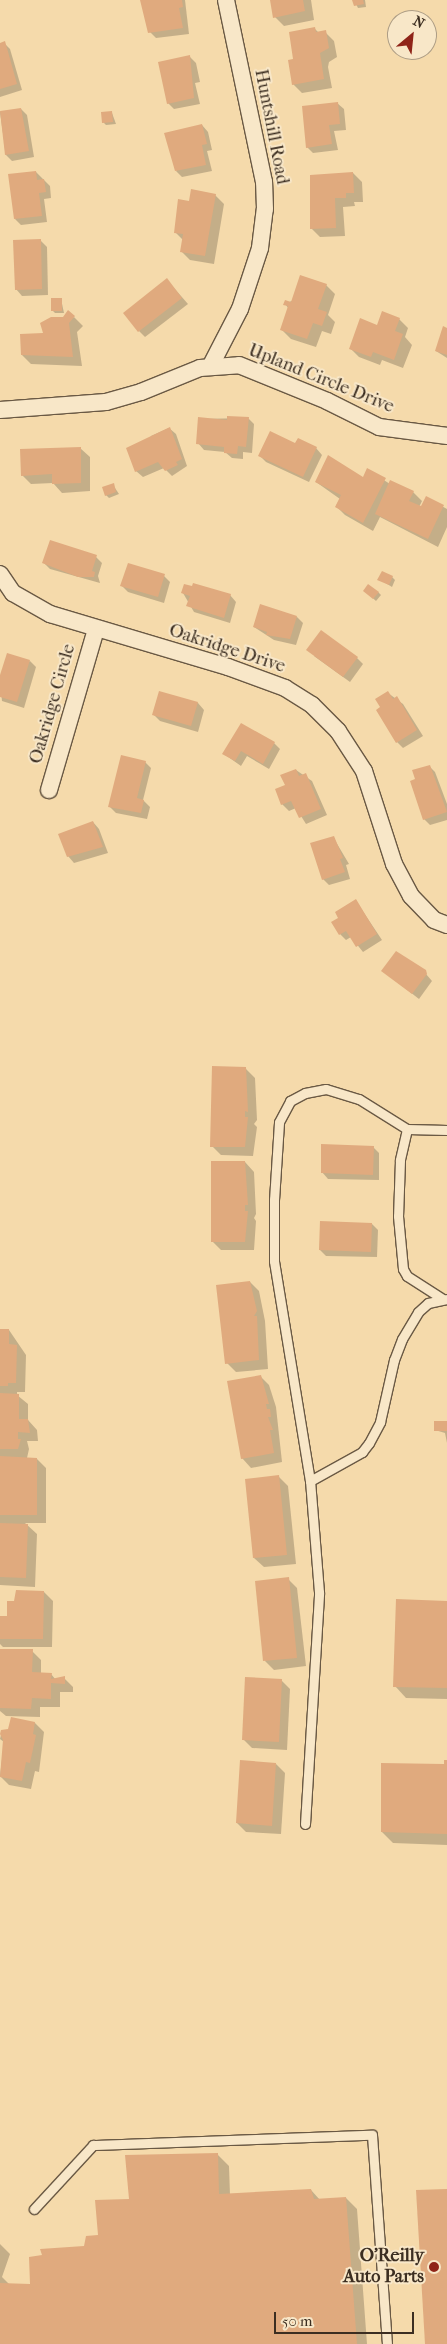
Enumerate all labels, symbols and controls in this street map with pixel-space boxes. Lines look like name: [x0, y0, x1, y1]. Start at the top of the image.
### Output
north arrow: [387, 10, 437, 60]
text: N: [410, 12, 427, 32]
street label: Huntshill Road: [249, 68, 293, 186]
street label: Upland Circle Drive: [245, 340, 397, 418]
street label: Oakridge Drive: [166, 620, 288, 678]
street label: Oakridge Circle: [26, 642, 80, 766]
place label: O'Reilly Auto Parts: [343, 2246, 424, 2288]
marker: O'Reilly Auto Parts: [428, 2261, 440, 2273]
scale bar: [277, 2302, 417, 2334]
text: 50 m: [282, 2312, 312, 2330]

